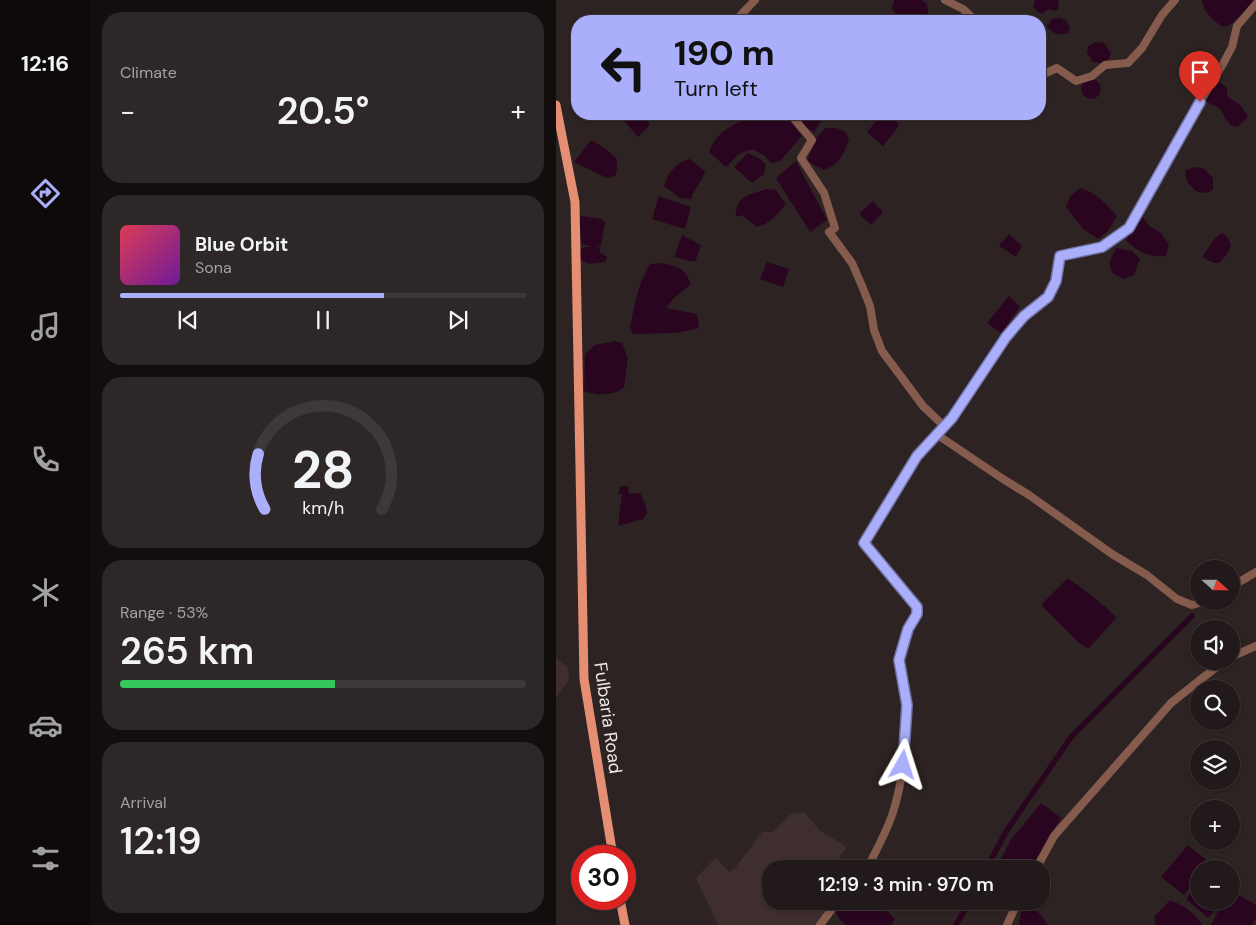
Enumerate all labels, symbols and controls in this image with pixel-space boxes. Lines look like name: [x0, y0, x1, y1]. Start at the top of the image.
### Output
text: 190 m: [674, 30, 775, 76]
icon: left: [591, 35, 656, 100]
text: 12:16: [21, 49, 69, 78]
pin: [1179, 51, 1221, 102]
icon: arrive: [1186, 58, 1214, 86]
text: Climate: [120, 62, 177, 83]
text: Turn left: [674, 74, 758, 103]
text: 20.5°: [277, 86, 369, 136]
text: −: [120, 93, 135, 130]
text: +: [511, 93, 526, 130]
icon: directions: [28, 176, 63, 211]
text: Blue Orbit: [195, 232, 288, 257]
text: Sona: [195, 257, 232, 278]
icon: previous: [174, 306, 202, 334]
icon: pause: [309, 306, 337, 334]
icon: next: [444, 306, 472, 334]
icon: music: [28, 309, 63, 344]
text: 28: [292, 436, 354, 504]
icon: phone: [28, 442, 63, 477]
text: km/h: [302, 496, 344, 520]
north arrow: [1190, 560, 1240, 610]
map controls: [1190, 560, 1240, 910]
icon: climate: [28, 575, 63, 610]
text: Range · 53%: [120, 602, 208, 623]
button: sound: [1190, 620, 1240, 670]
text: 265 km: [120, 626, 254, 676]
street label: Fulbaria Road: [588, 661, 628, 775]
button: search: [1190, 680, 1240, 730]
icon: car: [28, 708, 63, 743]
position arrow: [876, 738, 928, 790]
button: layers: [1190, 740, 1240, 790]
text: Arrival: [120, 792, 167, 813]
button: +: [1190, 800, 1240, 850]
text: 12:19: [120, 816, 202, 866]
icon: filters: [28, 841, 63, 876]
speed limit sign: 30: [571, 845, 636, 910]
button: −: [1190, 860, 1240, 910]
text: 12:19 · 3 min · 970 m: [818, 872, 994, 897]

